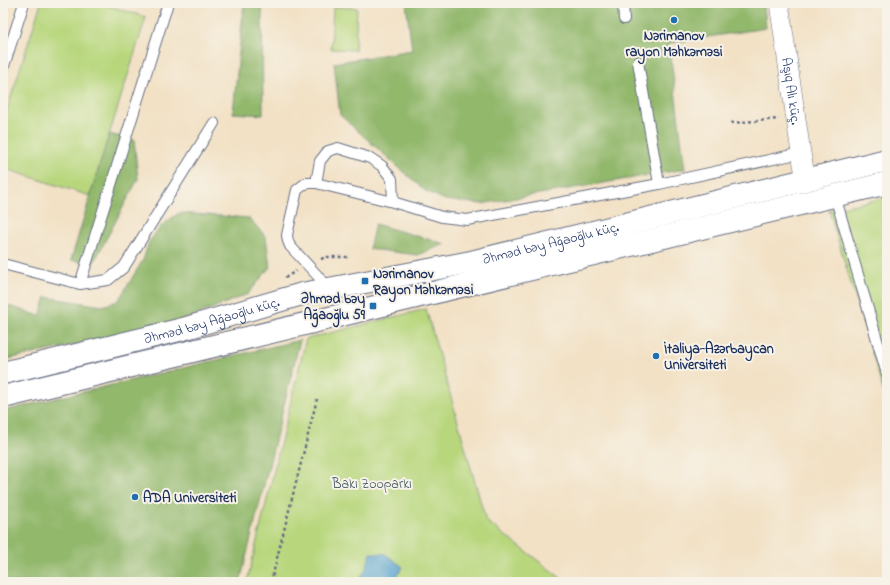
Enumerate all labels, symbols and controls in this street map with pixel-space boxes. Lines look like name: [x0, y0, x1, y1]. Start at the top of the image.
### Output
marker: Nərimanov rayon Məhkəməsi: [669, 15, 679, 25]
place label: Nərimanov rayon Məhkəməsi: [625, 26, 723, 65]
street label: Aşıq Alı küç.: [775, 56, 806, 126]
street label: Əhməd bəy Ağaoğlu küç.: [480, 217, 621, 271]
place label: Nərimanov Rayon Məhkəməsi: [372, 264, 474, 303]
marker: Nərimanov Rayon Məhkəməsi: [360, 276, 370, 286]
place label: Əhməd bəy Ağaoğlu 59: [301, 289, 366, 328]
street label: Əhməd bəy Ağaoğlu küç.: [142, 292, 282, 350]
marker: Əhməd bəy Ağaoğlu 59: [368, 301, 378, 311]
place label: İtaliya-Azərbaycan Universiteti: [664, 339, 774, 376]
marker: İtaliya-Azərbaycan Universiteti: [651, 351, 661, 361]
park label: Bakı Zooparkı: [331, 474, 412, 495]
place label: ADA Universiteti: [143, 488, 237, 509]
marker: ADA Universiteti: [130, 492, 140, 502]

